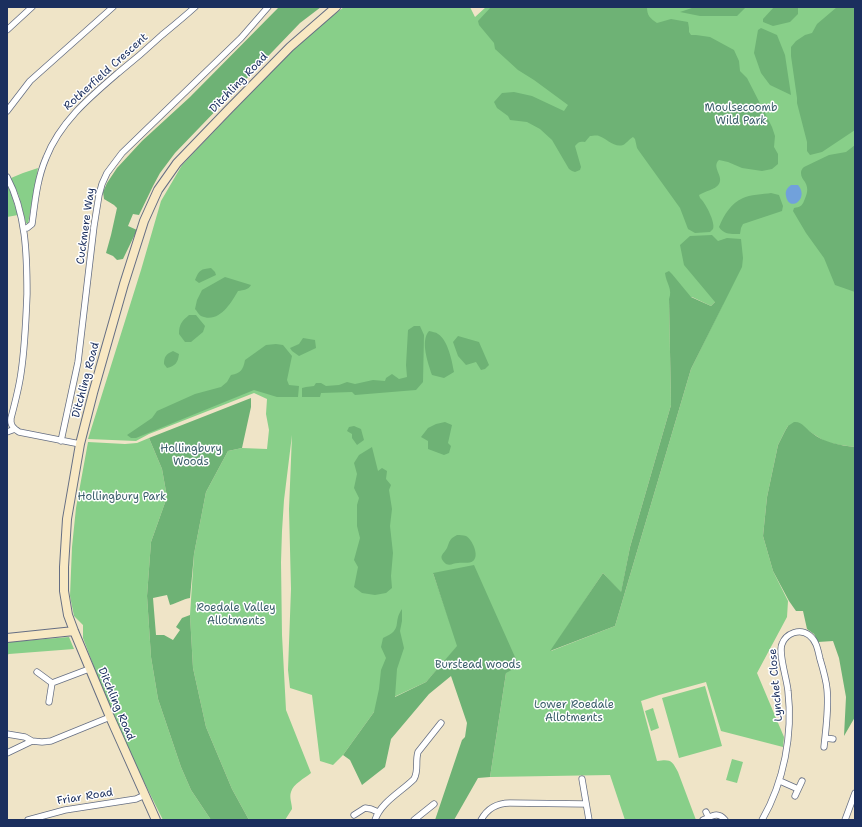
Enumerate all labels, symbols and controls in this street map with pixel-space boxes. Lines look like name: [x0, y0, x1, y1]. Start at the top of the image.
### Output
street label: Rotherfield Crescent: [61, 31, 151, 113]
street label: Ditchling Road: [207, 50, 271, 116]
park label: Moulsecoomb Wild Park: [705, 101, 777, 127]
street label: Cuckmere Way: [74, 187, 98, 265]
street label: Ditchling Road: [70, 341, 102, 419]
park label: Hollingbury Woods: [160, 442, 222, 468]
park label: Hollingbury Park: [78, 490, 166, 504]
park label: Roedale Valley Allotments: [196, 601, 276, 627]
street label: Lynchet Close: [766, 648, 786, 722]
park label: Burstead woods: [435, 658, 521, 672]
street label: Ditchling Road: [95, 666, 137, 742]
park label: Lower Roedale Allotments: [534, 698, 614, 724]
street label: Friar Road: [56, 786, 114, 808]

